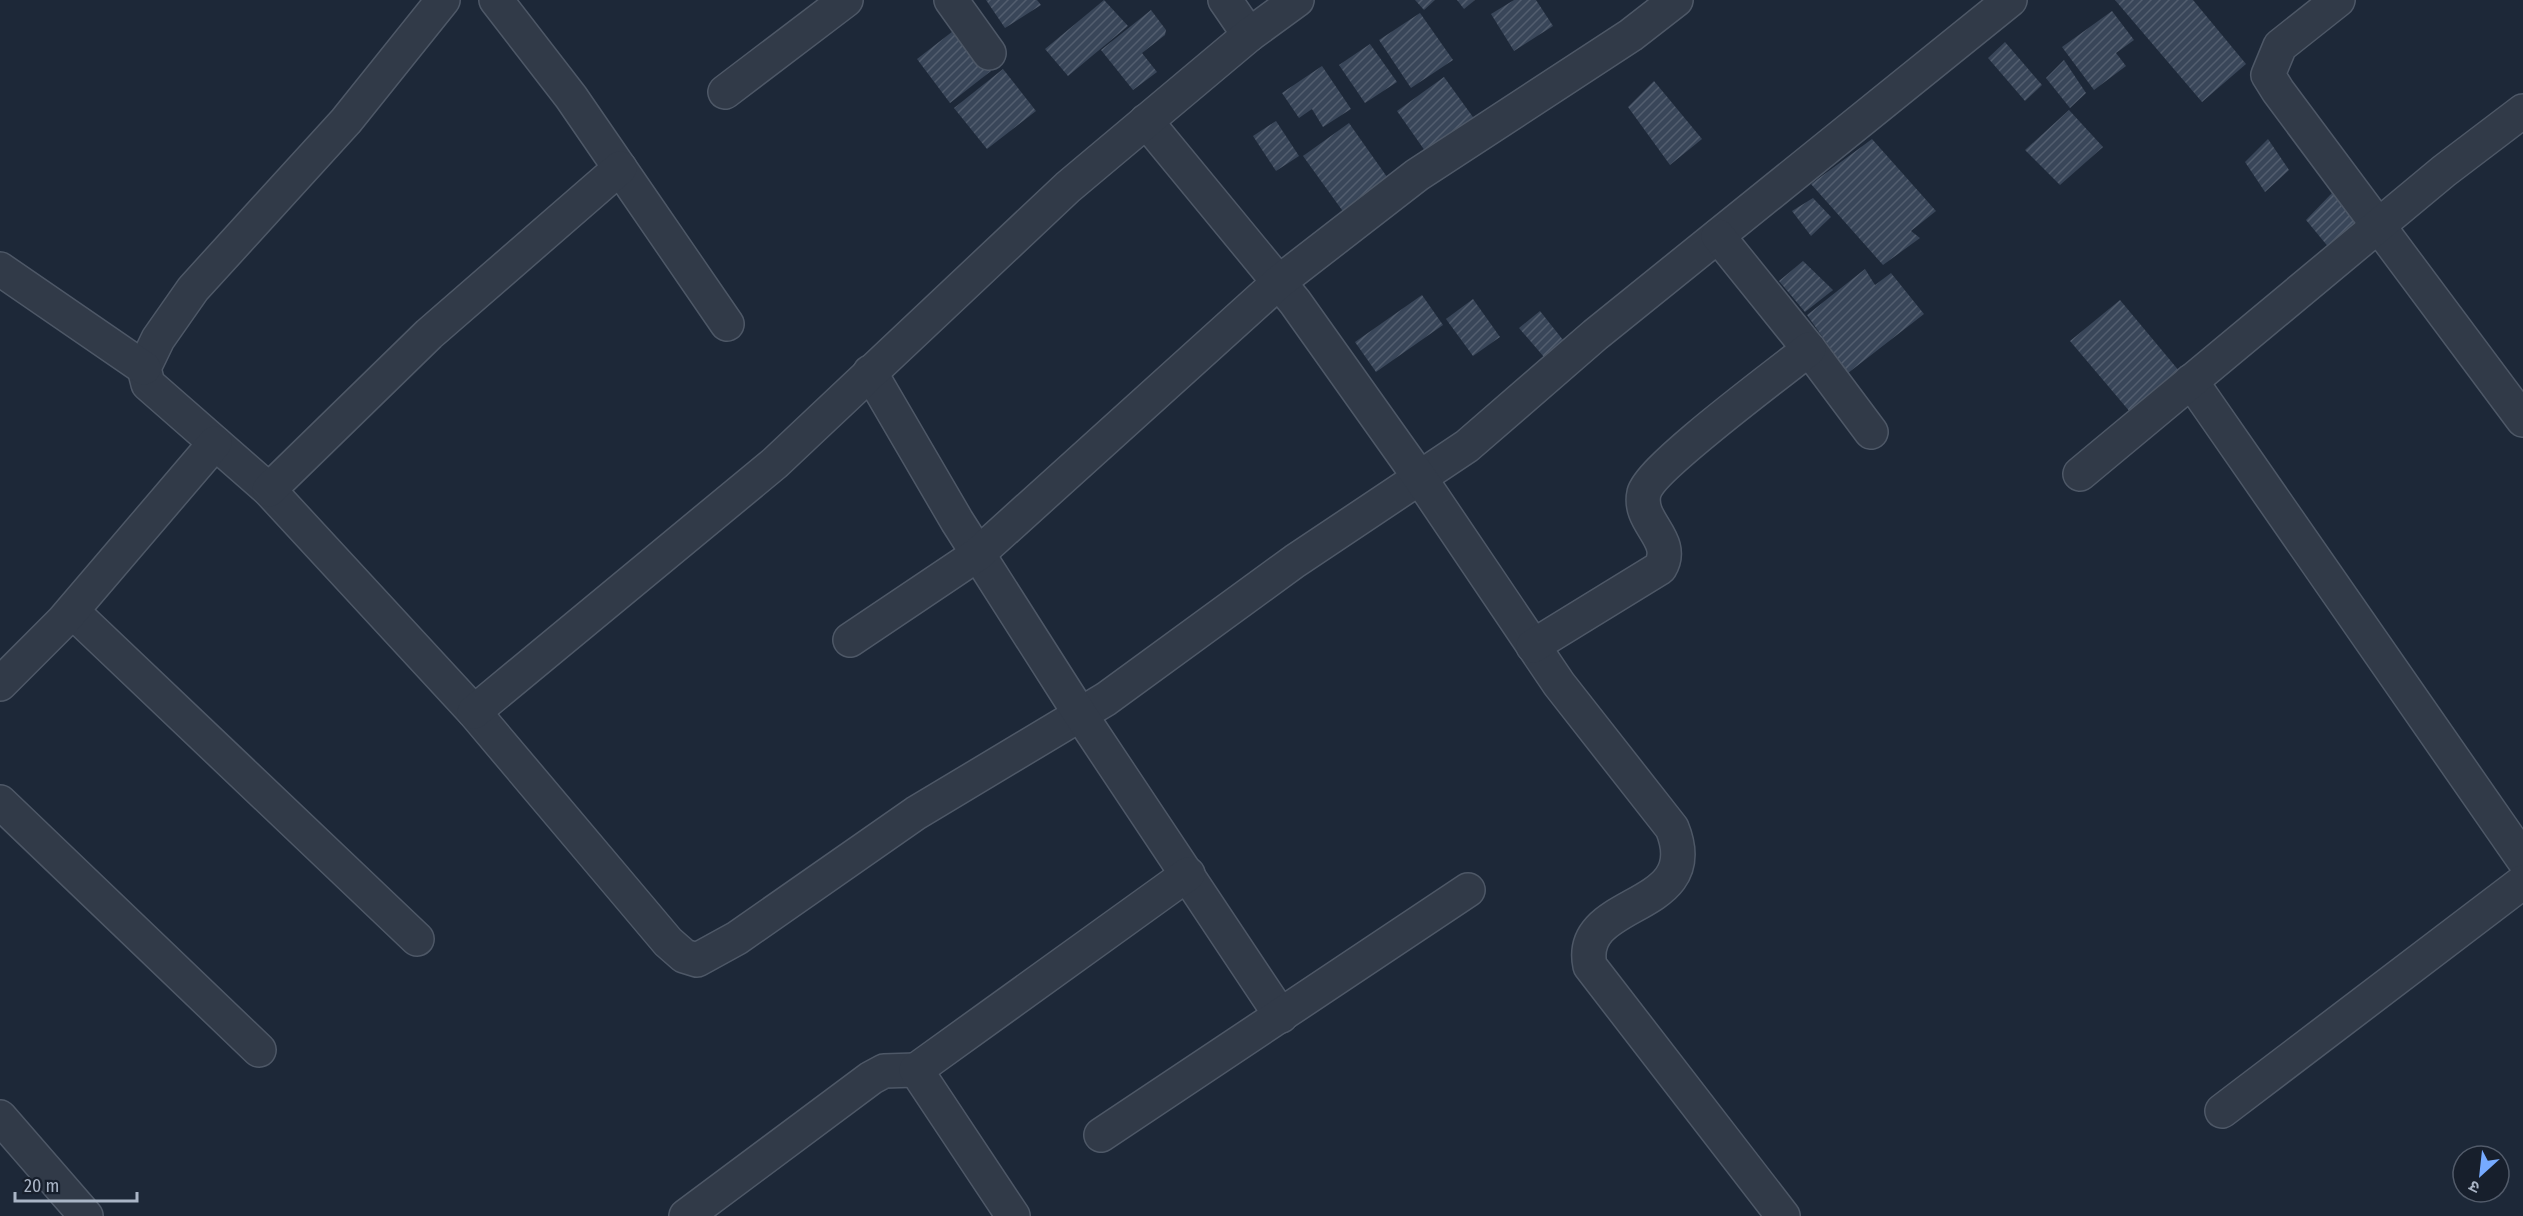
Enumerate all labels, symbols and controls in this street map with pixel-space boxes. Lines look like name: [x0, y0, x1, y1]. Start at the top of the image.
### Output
north arrow: [2451, 1144, 2511, 1204]
scale bar: [15, 1165, 136, 1203]
text: 20 m: [24, 1175, 59, 1197]
text: उ: [2465, 1176, 2483, 1198]

